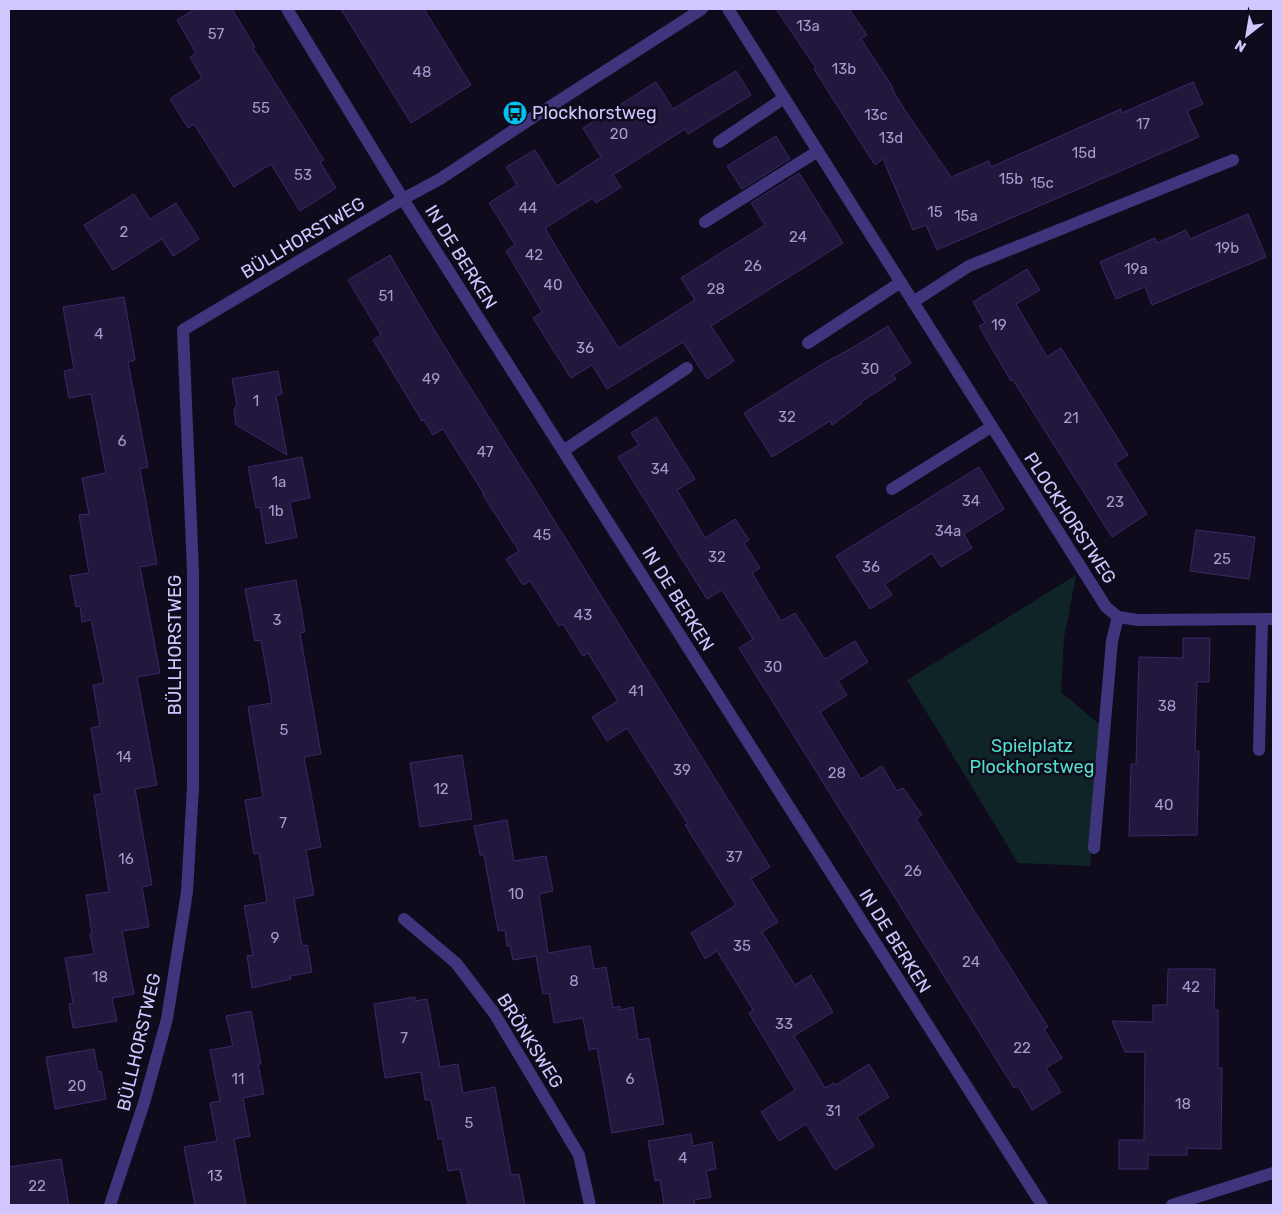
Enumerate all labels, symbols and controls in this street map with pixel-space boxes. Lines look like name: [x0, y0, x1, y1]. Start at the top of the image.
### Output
north arrow: [1222, 10, 1272, 60]
house number: 13a: [796, 17, 820, 35]
house number: 57: [208, 25, 225, 43]
text: N: [1232, 36, 1249, 56]
house number: 13b: [832, 60, 856, 78]
house number: 48: [413, 63, 431, 81]
house number: 55: [252, 99, 270, 117]
bus stop icon: Plockhorstweg: [502, 100, 528, 126]
place label: Plockhorstweg: [532, 102, 657, 124]
house number: 13c: [864, 106, 888, 124]
house number: 17: [1136, 115, 1150, 133]
house number: 20: [610, 125, 628, 143]
house number: 13d: [879, 129, 903, 147]
house number: 15d: [1072, 144, 1096, 162]
house number: 53: [294, 166, 312, 184]
house number: 15b: [999, 170, 1023, 188]
house number: 15c: [1030, 174, 1054, 192]
street label: BÜLLHORSTWEG: [237, 192, 369, 284]
house number: 44: [519, 199, 537, 217]
street label: IN DE BERKEN: [420, 201, 502, 313]
house number: 15: [927, 203, 943, 221]
house number: 15a: [954, 207, 978, 225]
house number: 2: [120, 223, 129, 241]
house number: 24: [789, 228, 807, 246]
house number: 19b: [1215, 239, 1239, 257]
house number: 42: [525, 246, 543, 264]
house number: 26: [744, 257, 762, 275]
house number: 19a: [1124, 260, 1148, 278]
house number: 40: [544, 276, 562, 294]
house number: 28: [707, 280, 725, 298]
house number: 51: [378, 287, 394, 305]
house number: 19: [991, 316, 1007, 334]
house number: 4: [94, 325, 104, 343]
house number: 36: [576, 339, 594, 357]
house number: 30: [861, 360, 879, 378]
house number: 49: [422, 370, 440, 388]
house number: 1: [253, 392, 259, 410]
house number: 32: [778, 408, 796, 426]
house number: 21: [1063, 409, 1079, 427]
house number: 6: [117, 432, 127, 450]
house number: 47: [477, 443, 494, 461]
street label: PLOCKHORSTWEG: [1019, 448, 1121, 588]
house number: 34: [651, 460, 669, 478]
house number: 1a: [272, 473, 286, 491]
house number: 34: [962, 492, 980, 510]
house number: 23: [1106, 493, 1124, 511]
house number: 1b: [268, 502, 284, 520]
house number: 34a: [935, 522, 961, 540]
house number: 45: [533, 526, 551, 544]
street label: IN DE BERKEN: [637, 543, 719, 655]
house number: 32: [708, 548, 726, 566]
house number: 25: [1213, 550, 1231, 568]
house number: 36: [862, 558, 880, 576]
street label: BÜLLHORSTWEG: [164, 575, 186, 715]
house number: 43: [574, 606, 592, 624]
house number: 3: [272, 611, 282, 629]
house number: 30: [764, 658, 782, 676]
house number: 41: [628, 682, 644, 700]
house number: 38: [1158, 697, 1176, 715]
house number: 5: [280, 721, 289, 739]
park label: Spielplatz Plockhorstweg: [970, 735, 1094, 778]
house number: 14: [116, 748, 132, 766]
house number: 39: [673, 761, 691, 779]
house number: 28: [828, 764, 846, 782]
house number: 12: [433, 780, 449, 798]
house number: 40: [1155, 796, 1173, 814]
house number: 7: [279, 814, 287, 832]
house number: 37: [726, 848, 743, 866]
house number: 16: [118, 850, 134, 868]
house number: 26: [904, 862, 922, 880]
house number: 10: [508, 885, 524, 903]
street label: IN DE BERKEN: [854, 885, 936, 997]
house number: 9: [271, 929, 280, 947]
house number: 35: [733, 937, 751, 955]
house number: 24: [962, 953, 980, 971]
house number: 18: [92, 968, 108, 986]
street label: BÜLLHORSTWEG: [112, 971, 166, 1113]
house number: 8: [569, 972, 579, 990]
house number: 42: [1182, 978, 1200, 996]
street label: BRÖNKSWEG: [492, 990, 568, 1092]
house number: 33: [775, 1015, 793, 1033]
house number: 7: [400, 1029, 408, 1047]
house number: 22: [1013, 1039, 1031, 1057]
house number: 11: [232, 1070, 244, 1088]
house number: 6: [625, 1070, 635, 1088]
house number: 20: [68, 1077, 86, 1095]
house number: 18: [1175, 1095, 1191, 1113]
house number: 31: [825, 1102, 841, 1120]
house number: 5: [465, 1114, 474, 1132]
house number: 4: [678, 1149, 688, 1167]
house number: 13: [207, 1167, 223, 1185]
house number: 22: [28, 1177, 46, 1195]

